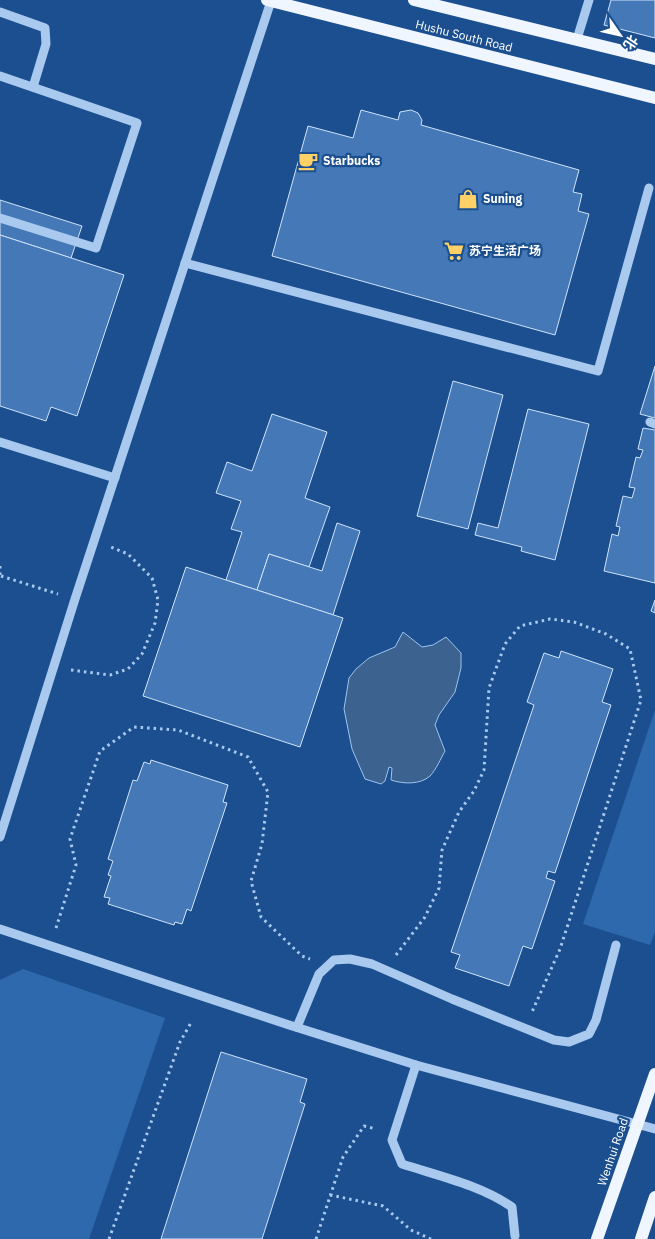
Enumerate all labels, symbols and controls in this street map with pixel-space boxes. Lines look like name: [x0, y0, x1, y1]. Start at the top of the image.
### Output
north arrow: [595, 10, 645, 60]
street label: Hushu South Road: [414, 16, 514, 55]
text: 北: [619, 31, 642, 53]
cafe icon: Starbucks: [297, 150, 319, 172]
place label: Starbucks: [323, 153, 380, 168]
shop icon: Suning: [457, 188, 479, 210]
place label: Suning: [483, 191, 522, 206]
supermarket icon: 苏宁生活广场: [443, 240, 465, 262]
place label: 苏宁生活广场: [469, 243, 541, 258]
street label: Wenhui Road: [594, 1116, 631, 1188]

